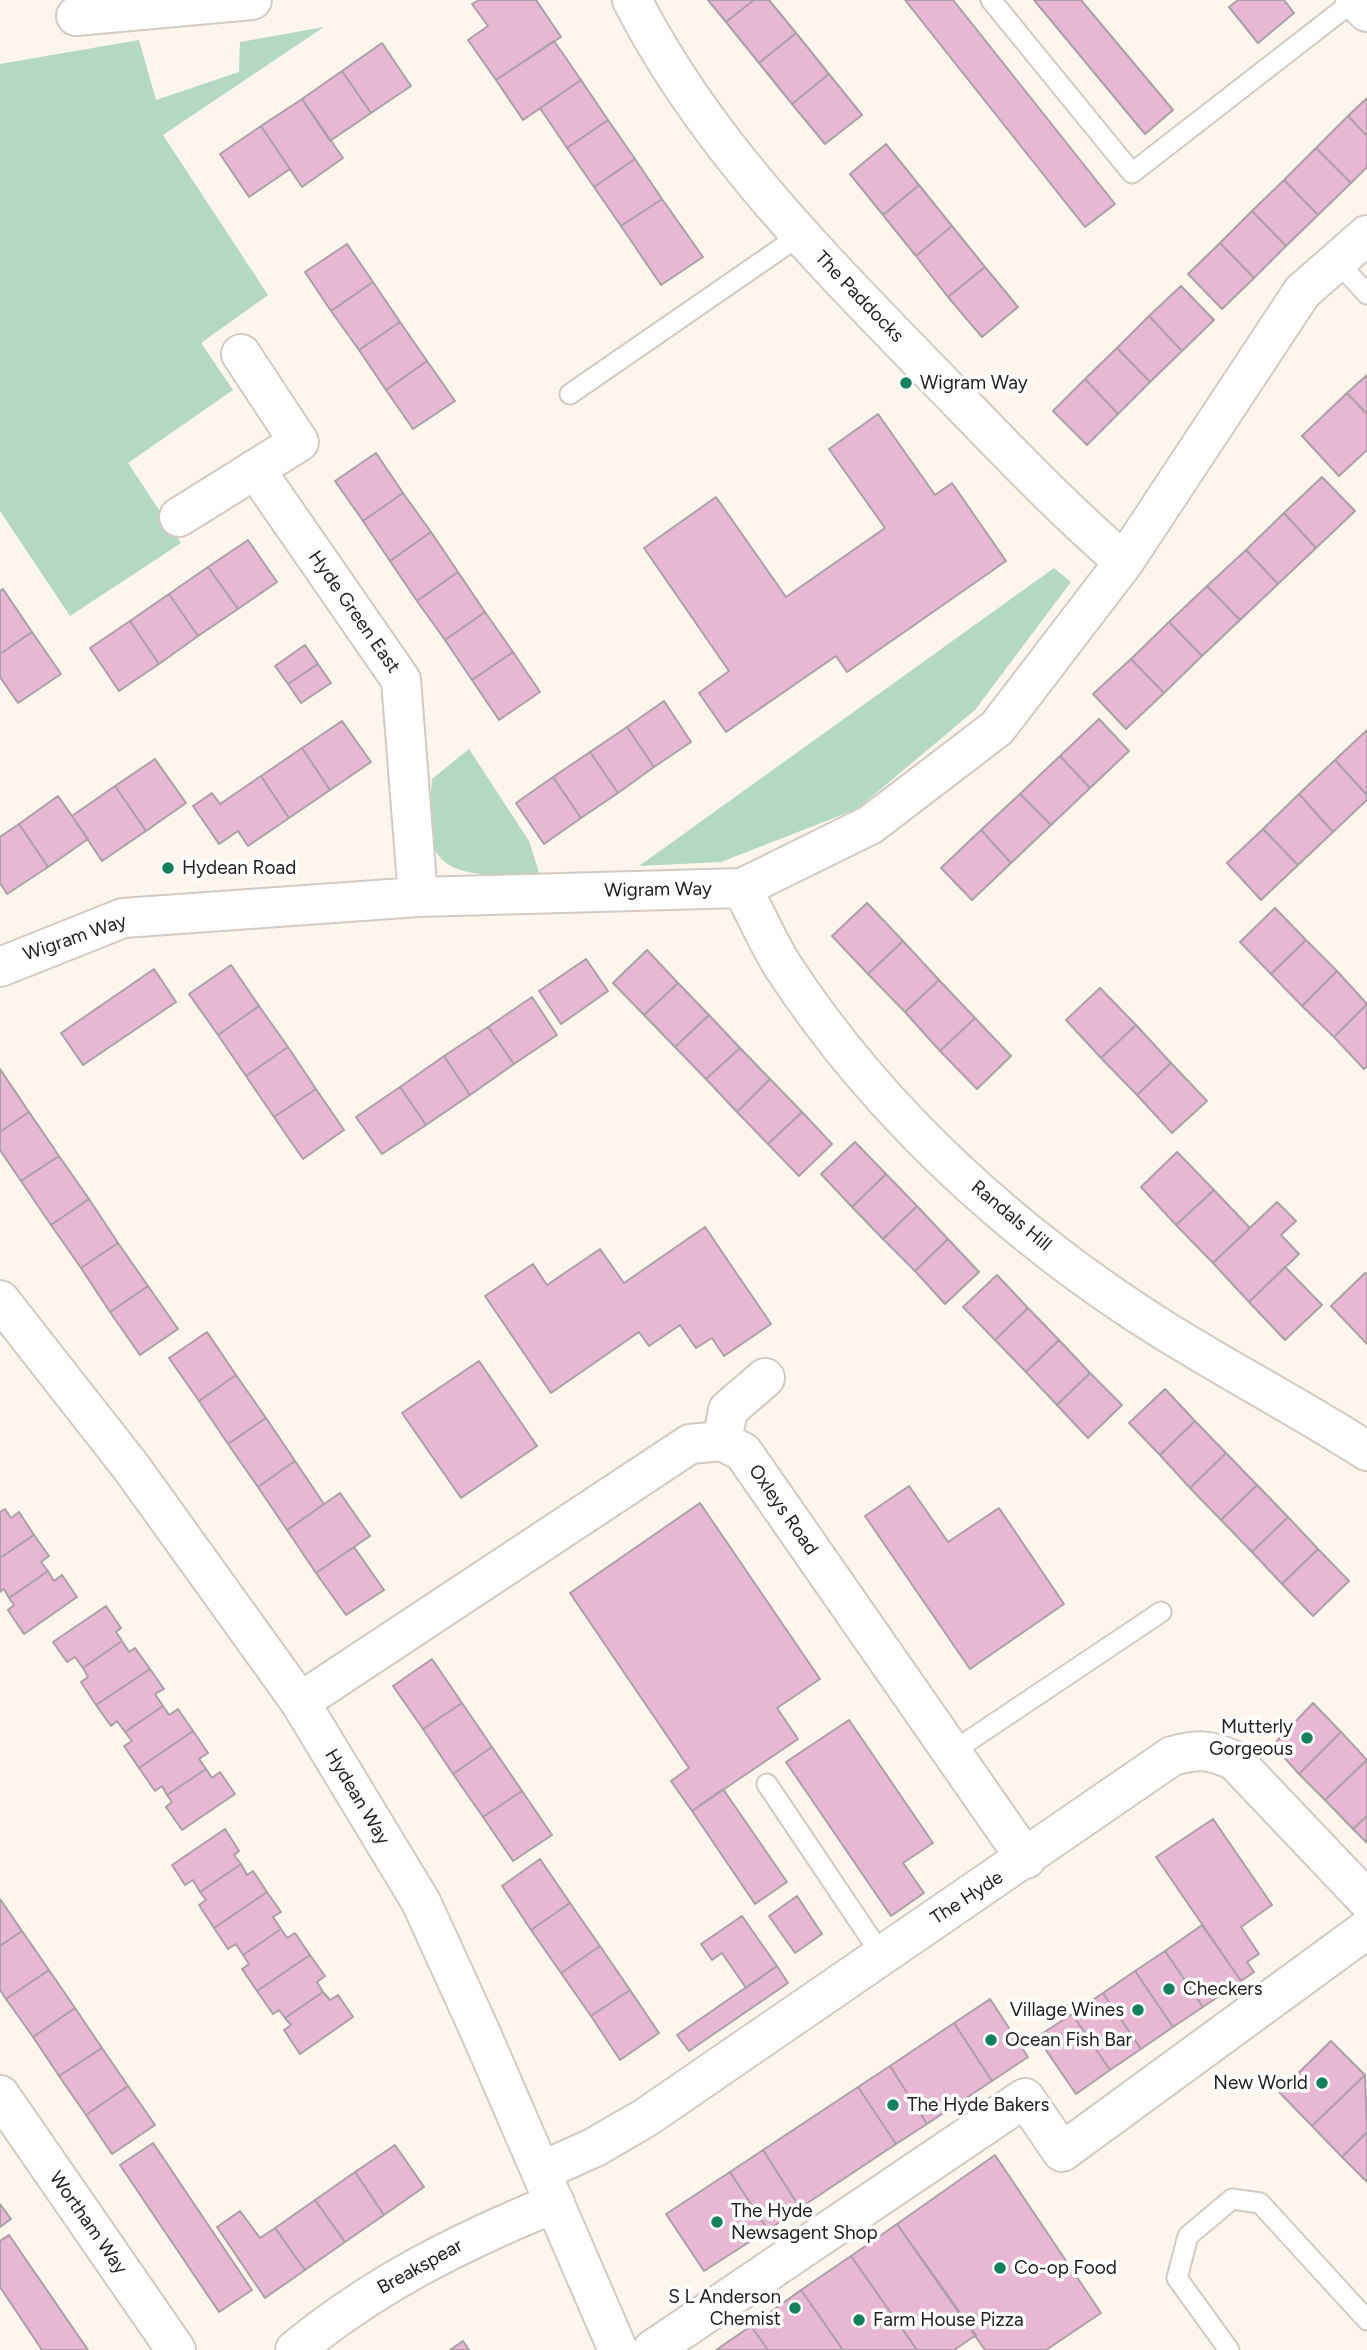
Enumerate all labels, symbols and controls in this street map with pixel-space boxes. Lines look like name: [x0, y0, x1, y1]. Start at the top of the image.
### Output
street label: The Paddocks: [810, 247, 908, 347]
place label: Wigram Way: [920, 372, 1028, 394]
marker: Wigram Way: [898, 375, 914, 391]
street label: Hyde Green East: [303, 546, 405, 678]
place label: Hydean Road: [182, 857, 296, 879]
marker: Hydean Road: [160, 860, 176, 876]
street label: Wigram Way: [604, 878, 712, 902]
street label: Wigram Way: [20, 910, 130, 966]
street label: Randals Hill: [966, 1176, 1056, 1256]
street label: Oxleys Road: [743, 1460, 823, 1560]
place label: Mutterly Gorgeous: [1209, 1716, 1293, 1760]
marker: Mutterly Gorgeous: [1299, 1730, 1315, 1746]
street label: Hydean Way: [320, 1745, 394, 1849]
street label: The Hyde: [927, 1866, 1007, 1930]
place label: Checkers: [1183, 1978, 1263, 2000]
marker: Checkers: [1161, 1981, 1177, 1997]
place label: Village Wines: [1010, 1999, 1124, 2021]
marker: Village Wines: [1130, 2002, 1146, 2018]
place label: Ocean Fish Bar: [1005, 2029, 1132, 2051]
marker: Ocean Fish Bar: [983, 2032, 999, 2048]
place label: New World: [1213, 2072, 1308, 2094]
marker: New World: [1314, 2075, 1330, 2091]
place label: The Hyde Bakers: [907, 2094, 1049, 2116]
marker: The Hyde Bakers: [885, 2097, 901, 2113]
street label: Wortham Way: [44, 2167, 132, 2279]
place label: The Hyde Newsagent Shop: [731, 2200, 878, 2244]
marker: The Hyde Newsagent Shop: [709, 2214, 725, 2230]
street label: Breakspear: [373, 2234, 467, 2300]
place label: Co-op Food: [1014, 2257, 1117, 2279]
marker: Co-op Food: [992, 2260, 1008, 2276]
place label: S L Anderson Chemist: [668, 2286, 781, 2330]
marker: S L Anderson Chemist: [787, 2300, 803, 2316]
place label: Farm House Pizza: [873, 2309, 1024, 2331]
marker: Farm House Pizza: [851, 2312, 867, 2328]

